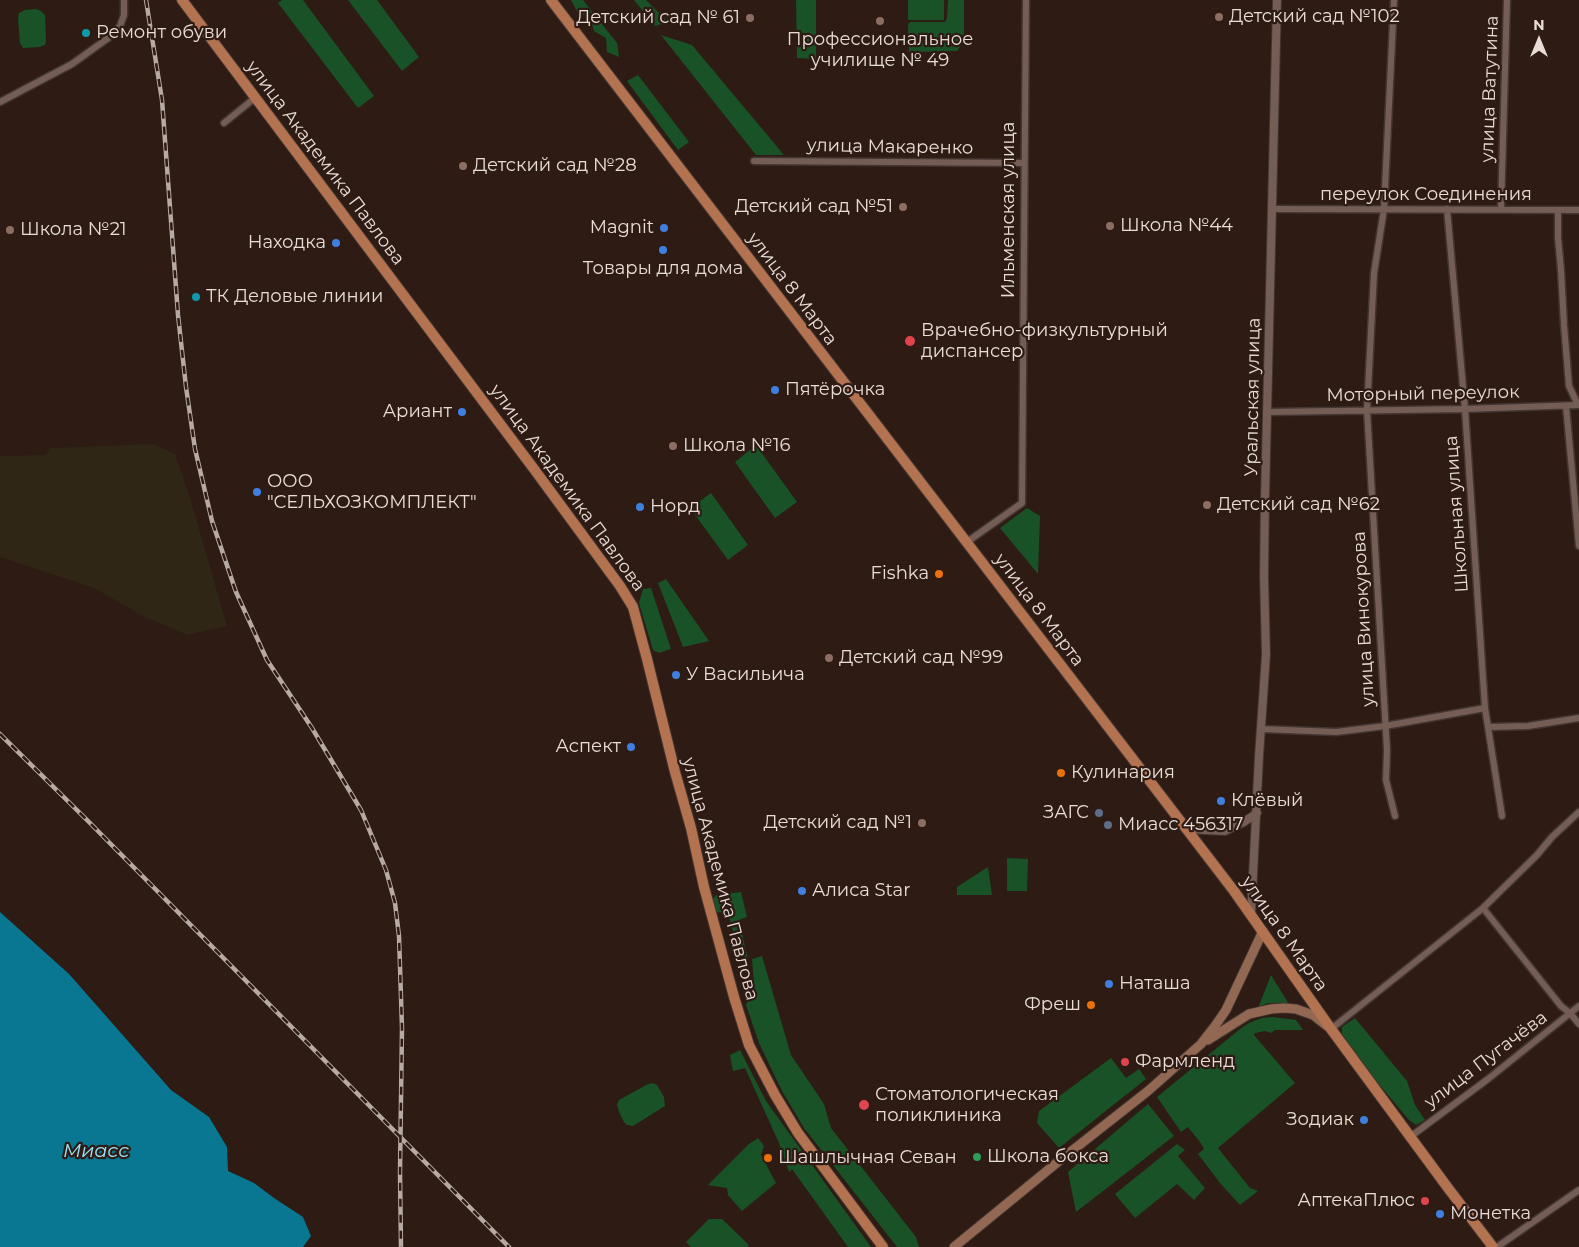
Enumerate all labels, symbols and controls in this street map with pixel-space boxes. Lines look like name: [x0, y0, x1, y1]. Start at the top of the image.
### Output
place label: Детский сад №102: [1229, 6, 1400, 28]
place label: Детский сад № 61: [576, 7, 740, 29]
marker: Детский сад №102: [1213, 11, 1225, 23]
marker: Детский сад № 61: [744, 12, 756, 24]
marker: Профессиональное училище № 49: [874, 15, 886, 27]
street label: улица Ватутина: [1477, 15, 1503, 163]
north arrow: [1514, 15, 1564, 65]
text: N: [1533, 16, 1545, 34]
place label: Ремонт обуви: [96, 22, 227, 44]
marker: Ремонт обуви: [80, 27, 92, 39]
place label: Профессиональное училище № 49: [787, 29, 973, 72]
street label: улица Академика Павлова: [241, 56, 409, 270]
street label: Ильменская улица: [998, 122, 1020, 298]
street label: улица Макаренко: [806, 135, 974, 159]
place label: Детский сад №28: [473, 155, 637, 177]
marker: Детский сад №28: [457, 160, 469, 172]
street label: переулок Соединения: [1320, 184, 1532, 206]
place label: Детский сад №51: [735, 196, 893, 218]
marker: Детский сад №51: [897, 201, 909, 213]
place label: Школа №44: [1120, 215, 1233, 237]
place label: Magnit: [590, 217, 654, 239]
place label: Школа №21: [20, 219, 127, 241]
marker: Школа №44: [1104, 220, 1116, 232]
marker: Magnit: [658, 222, 670, 234]
marker: Школа №21: [4, 224, 16, 236]
street label: улица 8 Марта: [742, 228, 842, 350]
place label: Находка: [248, 232, 326, 254]
marker: Находка: [330, 237, 342, 249]
marker: Товары для дома: [657, 244, 669, 256]
place label: Товары для дома: [583, 258, 743, 280]
place label: ТК Деловые линии: [206, 286, 383, 308]
marker: ТК Деловые линии: [190, 291, 202, 303]
street label: Уральская улица: [1241, 318, 1265, 476]
place label: Врачебно-физкультурный диспансер: [921, 320, 1168, 362]
marker: Врачебно-физкультурный диспансер: [903, 334, 917, 348]
place label: Пятёрочка: [785, 379, 885, 401]
street label: улица Академика Павлова: [485, 380, 649, 596]
street label: Моторный переулок: [1326, 382, 1520, 406]
marker: Пятёрочка: [769, 384, 781, 396]
place label: Ариант: [383, 401, 452, 423]
marker: Ариант: [456, 406, 468, 418]
place label: Школа №16: [683, 435, 790, 457]
street label: Школьная улица: [1441, 435, 1473, 593]
marker: Школа №16: [667, 440, 679, 452]
place label: ООО "СЕЛЬХОЗКОМПЛЕКТ": [267, 471, 477, 514]
marker: ООО "СЕЛЬХОЗКОМПЛЕКТ": [251, 486, 263, 498]
place label: Детский сад №62: [1217, 494, 1380, 516]
place label: Норд: [650, 496, 700, 518]
marker: Детский сад №62: [1201, 499, 1213, 511]
marker: Норд: [634, 501, 646, 513]
street label: улица Винокурова: [1349, 531, 1379, 707]
street label: улица 8 Марта: [989, 549, 1089, 671]
place label: Fishka: [871, 563, 929, 585]
marker: Fishka: [933, 568, 945, 580]
place label: Детский сад №99: [839, 647, 1003, 669]
marker: Детский сад №99: [823, 652, 835, 664]
place label: У Васильича: [686, 664, 805, 686]
marker: У Васильича: [670, 669, 682, 681]
place label: Аспект: [556, 736, 621, 758]
marker: Аспект: [625, 741, 637, 753]
street label: улица Академика Павлова: [677, 755, 763, 1003]
place label: Кулинария: [1071, 762, 1175, 784]
marker: Кулинария: [1055, 767, 1067, 779]
place label: Клёвый: [1231, 790, 1303, 812]
marker: Клёвый: [1215, 795, 1227, 807]
place label: ЗАГС: [1043, 802, 1089, 824]
marker: ЗАГС: [1093, 807, 1105, 819]
place label: Детский сад №1: [763, 812, 912, 834]
place label: Миасс 456317: [1118, 814, 1243, 836]
marker: Детский сад №1: [916, 817, 928, 829]
marker: Миасс 456317: [1102, 819, 1114, 831]
street label: улица 8 Марта: [1236, 872, 1332, 996]
place label: Алиса Star: [812, 880, 910, 902]
marker: Алиса Star: [796, 885, 808, 897]
place label: Наташа: [1119, 973, 1190, 995]
marker: Наташа: [1103, 978, 1115, 990]
place label: Фреш: [1024, 994, 1081, 1016]
marker: Фреш: [1085, 999, 1097, 1011]
street label: улица Пугачёва: [1420, 1007, 1552, 1113]
place label: Фармленд: [1135, 1051, 1235, 1073]
marker: Фармленд: [1119, 1056, 1131, 1068]
place label: Стоматологическая поликлиника: [875, 1084, 1059, 1126]
marker: Стоматологическая поликлиника: [857, 1098, 871, 1112]
place label: Зодиак: [1286, 1109, 1354, 1131]
marker: Зодиак: [1358, 1114, 1370, 1126]
water label: Миасс: [63, 1140, 129, 1162]
place label: Школа бокса: [987, 1146, 1109, 1168]
place label: Шашлычная Севан: [778, 1147, 957, 1169]
marker: Школа бокса: [971, 1151, 983, 1163]
marker: Шашлычная Севан: [762, 1152, 774, 1164]
place label: АптекаПлюс: [1298, 1190, 1415, 1212]
marker: АптекаПлюс: [1419, 1195, 1431, 1207]
place label: Монетка: [1450, 1203, 1531, 1225]
marker: Монетка: [1434, 1208, 1446, 1220]

